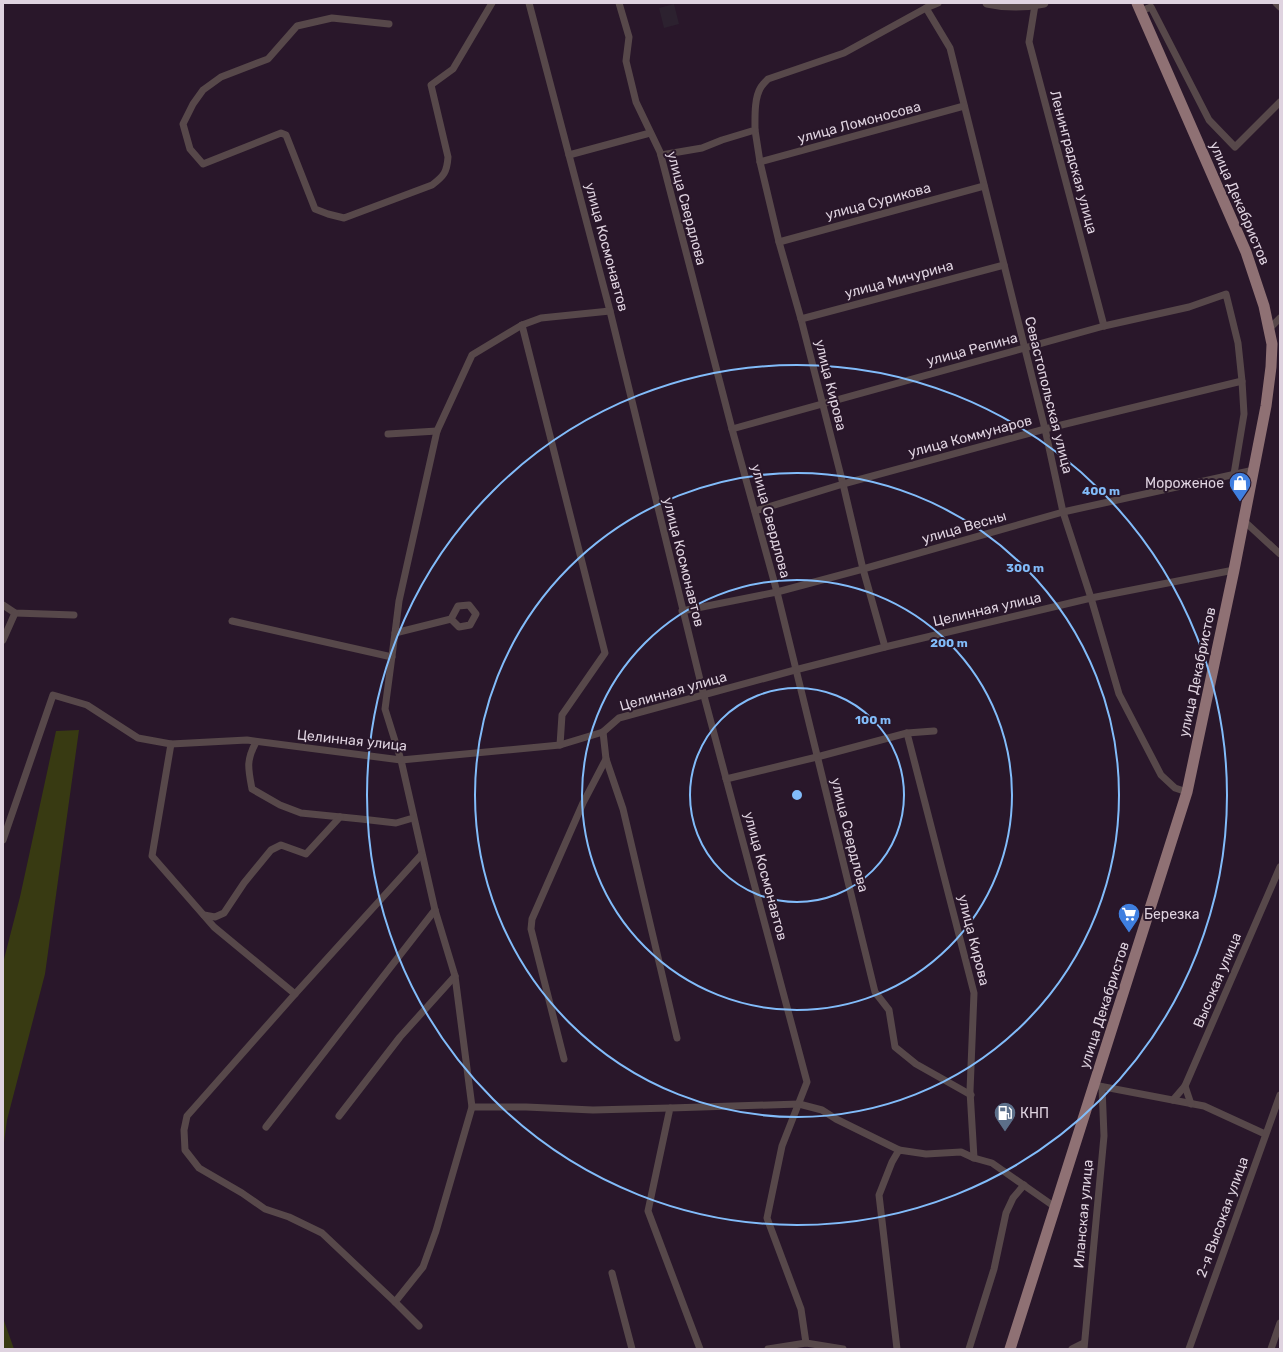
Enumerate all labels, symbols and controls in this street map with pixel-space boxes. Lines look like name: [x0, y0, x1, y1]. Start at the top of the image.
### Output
street label: Ленинградская улица: [1046, 88, 1101, 236]
street label: улица Ломоносова: [796, 98, 923, 147]
street label: улица Декабристов: [1206, 139, 1273, 268]
street label: улица Свердлова: [663, 149, 710, 267]
street label: улица Сурикова: [824, 179, 933, 224]
street label: улица Космонавтов: [581, 181, 632, 314]
street label: улица Мичурина: [843, 257, 955, 302]
street label: Севастопольская улица: [1021, 315, 1076, 475]
street label: улица Репина: [925, 329, 1020, 370]
street label: улица Кирова: [811, 338, 850, 432]
street label: улица Коммунаров: [906, 412, 1034, 461]
street label: улица Свердлова: [747, 462, 794, 580]
shop icon: Мороженое: [1227, 470, 1253, 503]
place label: Мороженое: [1145, 475, 1224, 492]
text: 400 m: [1082, 484, 1120, 498]
street label: улица Космонавтов: [659, 496, 708, 629]
street label: улица Весны: [920, 507, 1008, 548]
text: 300 m: [1006, 561, 1044, 575]
street label: Целинная улица: [931, 589, 1043, 630]
street label: улица Декабристов: [1175, 605, 1220, 739]
text: 200 m: [930, 636, 968, 650]
street label: Целинная улица: [618, 668, 729, 715]
text: 100 m: [855, 713, 891, 727]
street label: Целинная улица: [296, 726, 408, 755]
street label: улица Свердлова: [827, 776, 872, 894]
centre of rings: [790, 788, 804, 802]
street label: улица Космонавтов: [740, 810, 791, 943]
street label: улица Кирова: [954, 893, 993, 987]
supermarket icon: Березка: [1116, 901, 1142, 934]
place label: Березка: [1144, 906, 1199, 923]
street label: Высокая улица: [1190, 930, 1245, 1030]
street label: улица Декабристов: [1076, 939, 1133, 1071]
fuel station icon: КНП: [992, 1100, 1018, 1133]
place label: КНП: [1020, 1105, 1049, 1122]
street label: 2-я Высокая улица: [1193, 1154, 1252, 1280]
street label: Иланская улица: [1070, 1159, 1097, 1269]

